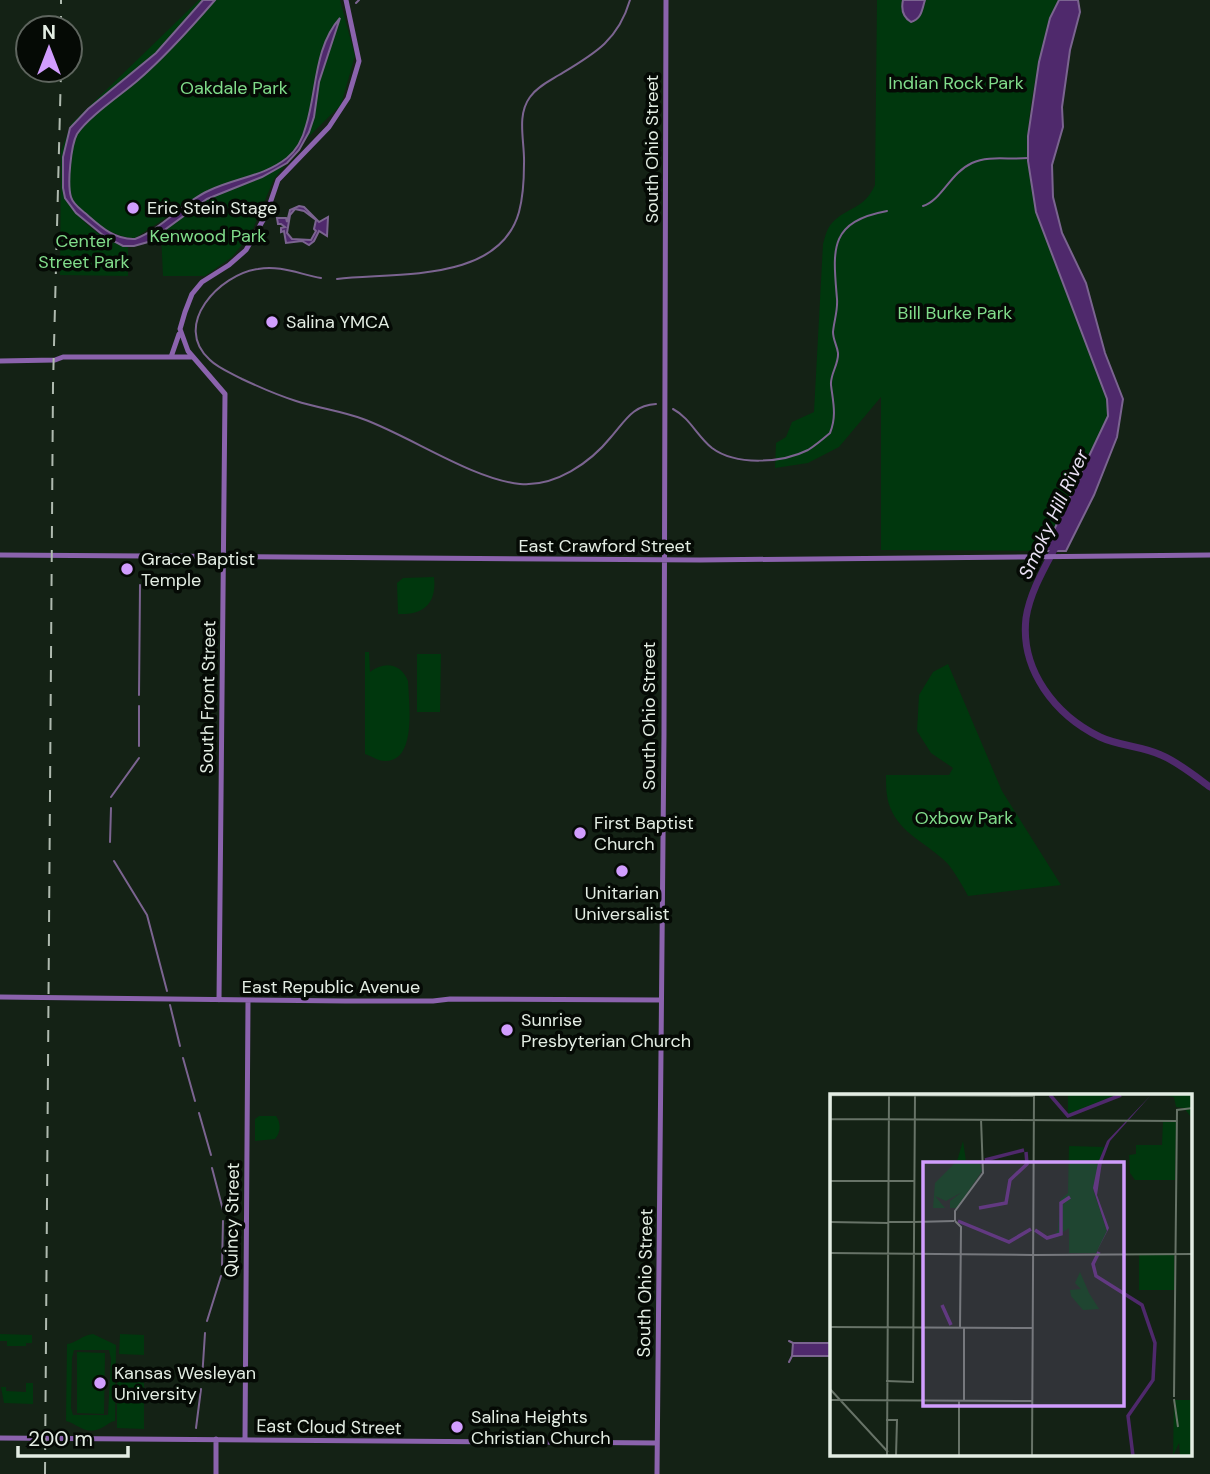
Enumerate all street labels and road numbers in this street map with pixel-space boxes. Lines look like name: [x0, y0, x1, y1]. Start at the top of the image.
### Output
street label: South Ohio Street: [640, 75, 664, 223]
street label: East Crawford Street: [518, 534, 692, 558]
street label: South Front Street: [195, 620, 221, 774]
street label: South Ohio Street: [637, 642, 661, 790]
street label: East Republic Avenue: [242, 975, 420, 999]
street label: Quincy Street: [219, 1162, 245, 1278]
street label: South Ohio Street: [632, 1208, 658, 1358]
street label: East Cloud Street: [256, 1414, 402, 1440]

